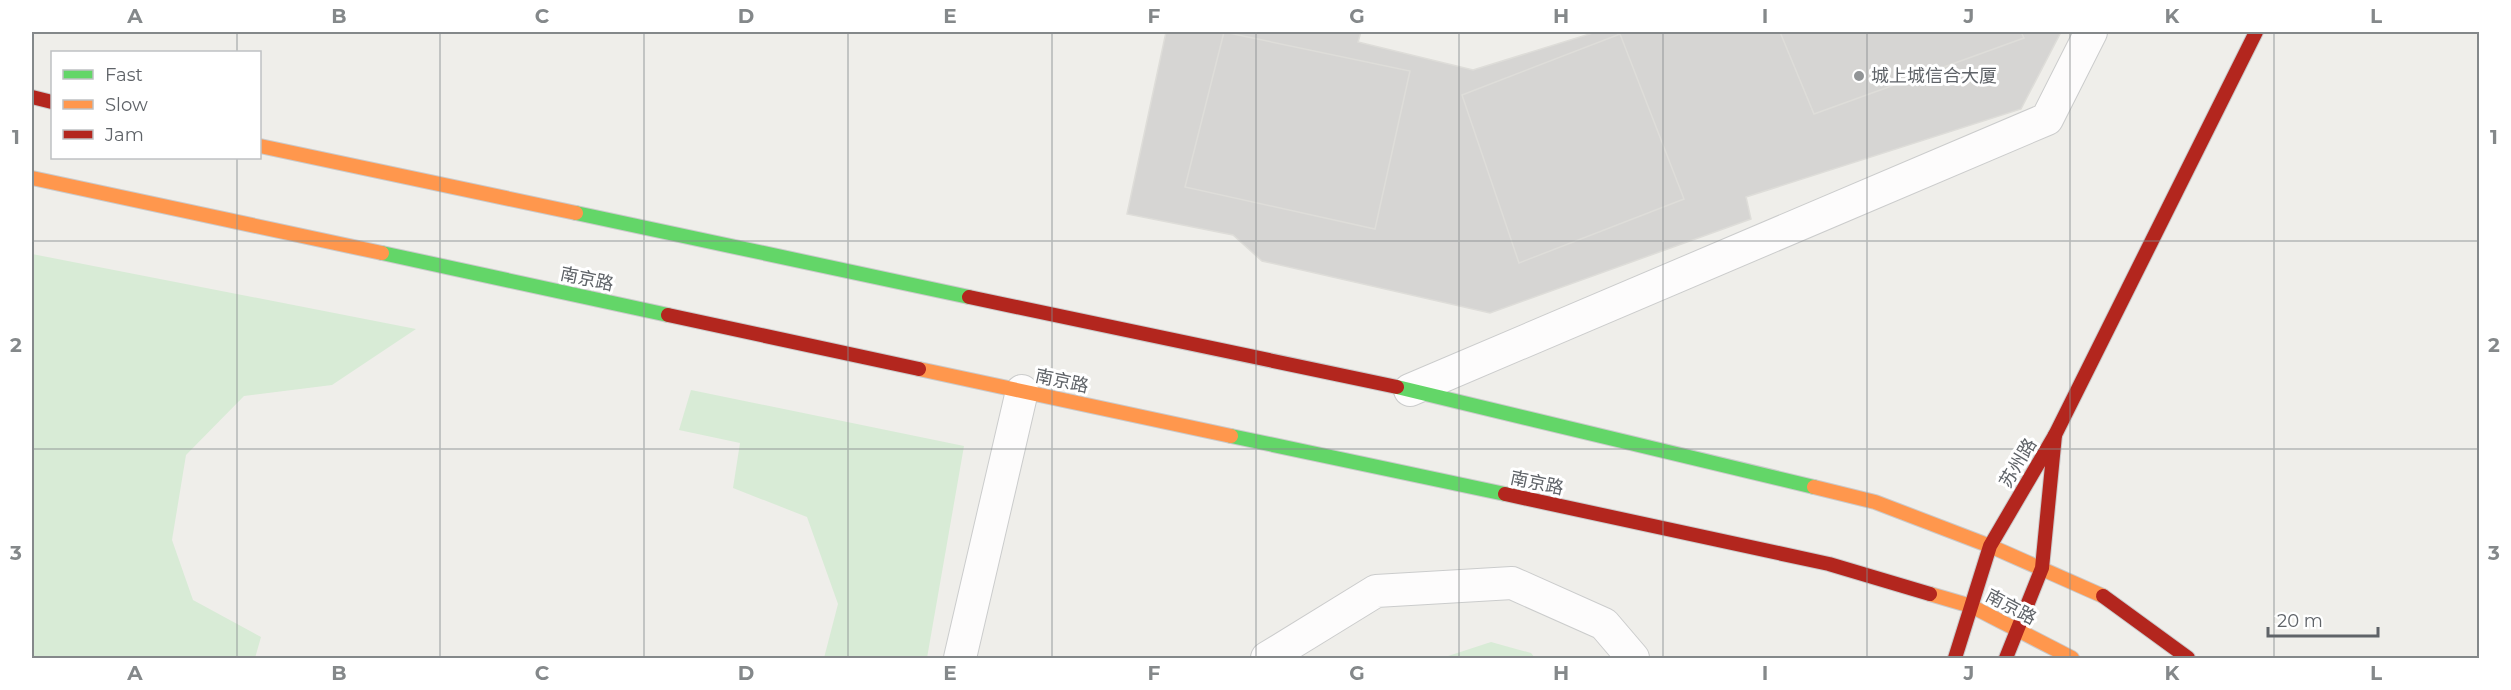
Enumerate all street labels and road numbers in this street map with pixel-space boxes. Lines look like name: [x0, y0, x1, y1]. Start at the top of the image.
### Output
street label: 南京路: [558, 263, 616, 295]
street label: 南京路: [1033, 365, 1091, 397]
street label: 苏州路: [1995, 434, 2041, 492]
street label: 南京路: [1508, 467, 1566, 499]
street label: 南京路: [1982, 585, 2040, 629]

